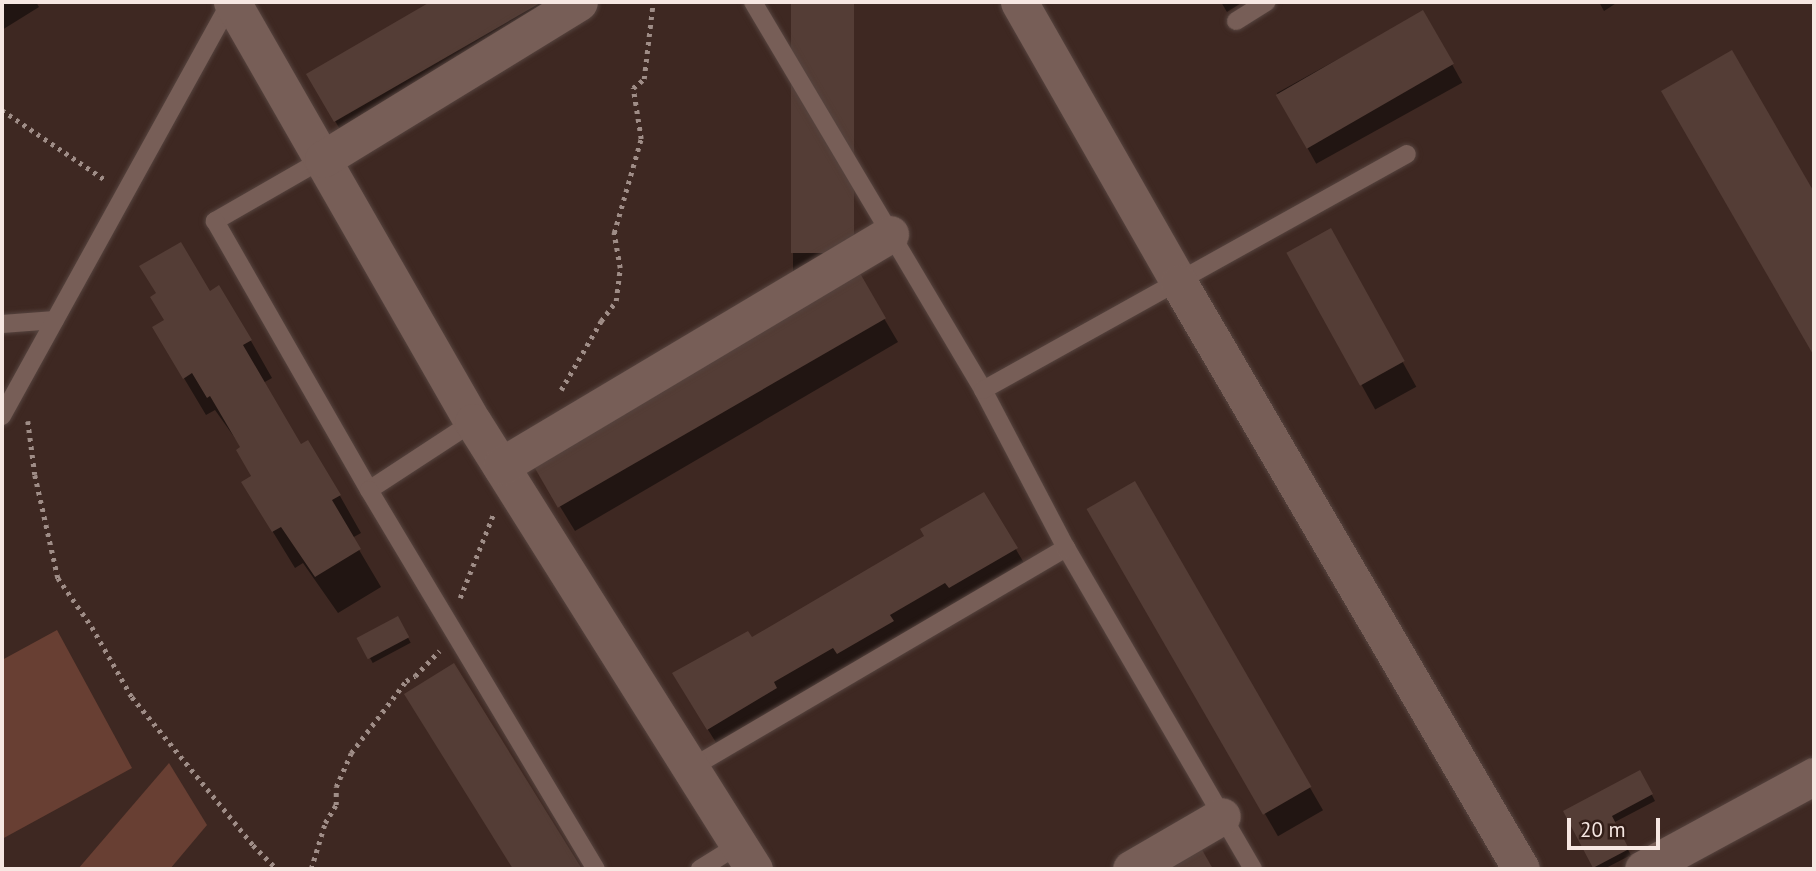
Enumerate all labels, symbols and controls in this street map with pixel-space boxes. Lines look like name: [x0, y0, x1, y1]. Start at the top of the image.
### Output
scale bar: [1571, 804, 1664, 848]
text: 20 m: [1580, 816, 1626, 843]

